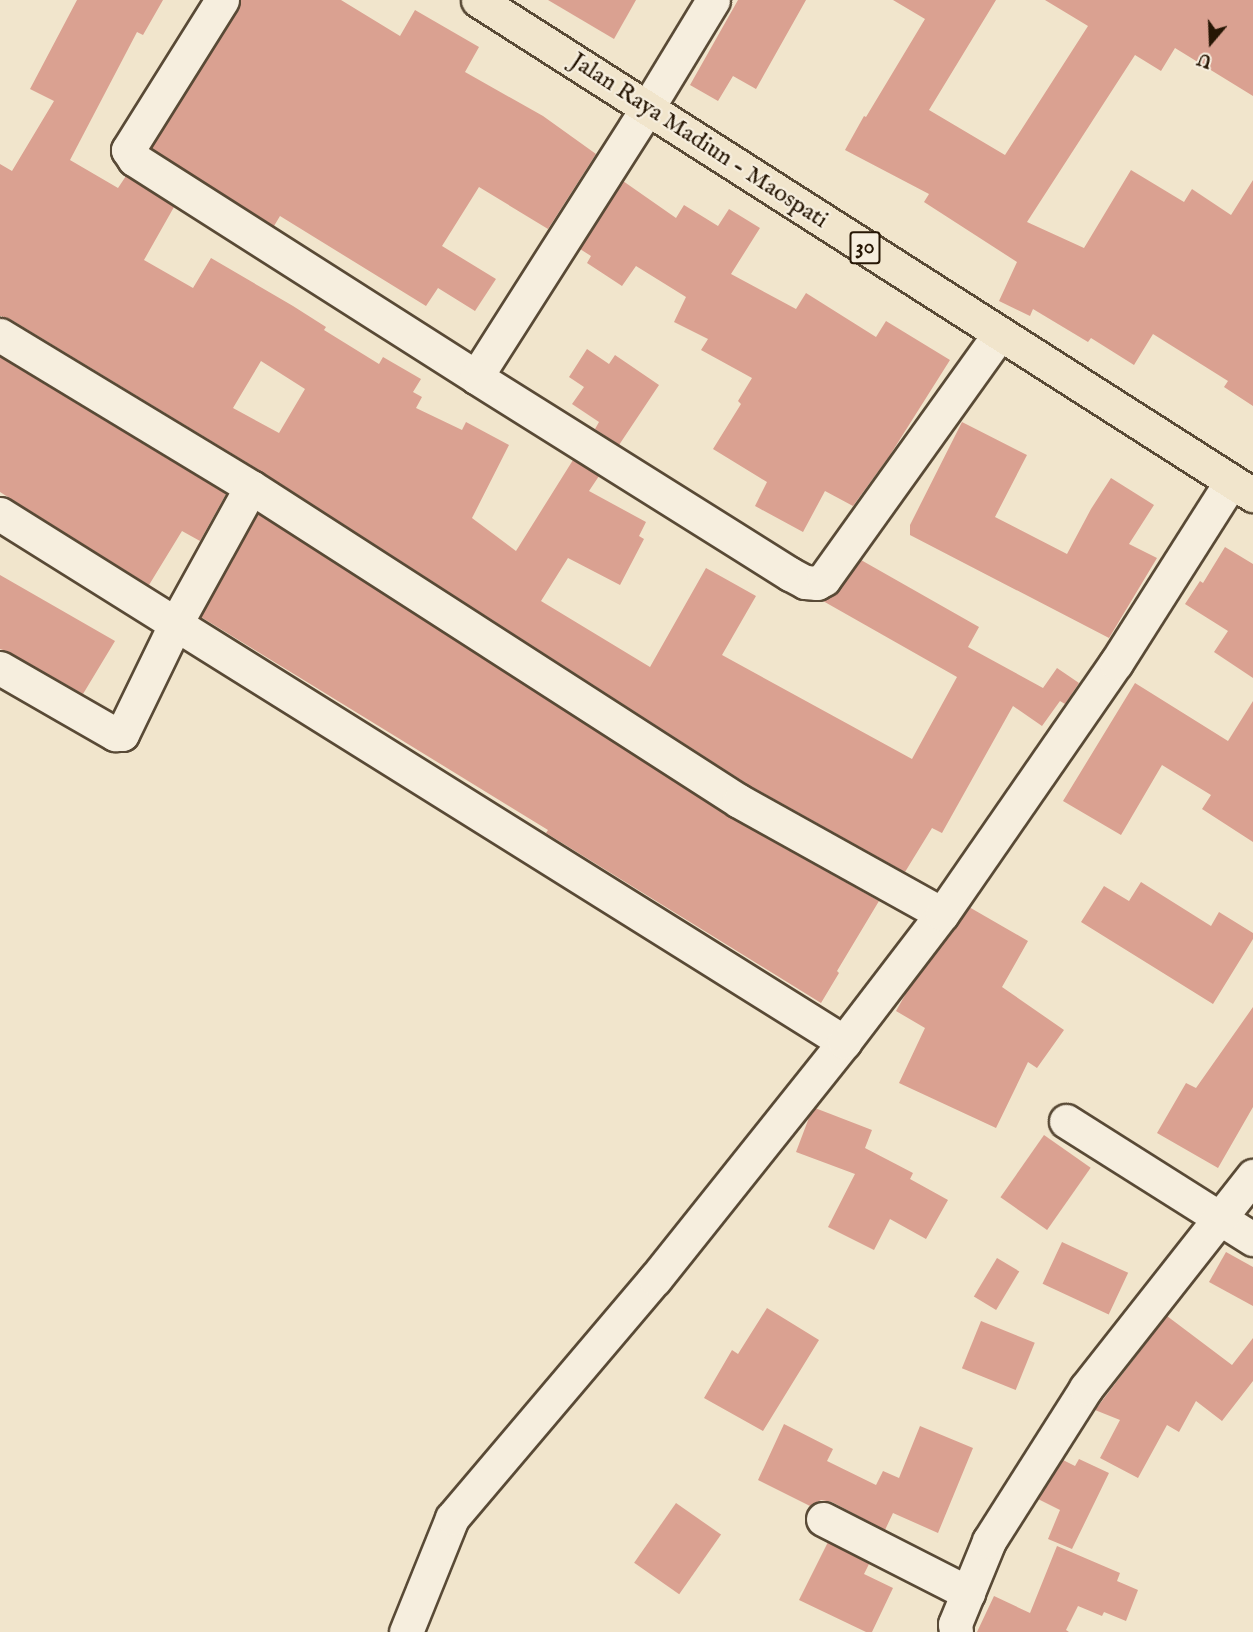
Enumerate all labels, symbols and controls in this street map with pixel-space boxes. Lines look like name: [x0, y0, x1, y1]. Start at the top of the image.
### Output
north arrow: [1181, 12, 1241, 72]
street label: Jalan Raya Madiun - Maospati: [565, 47, 833, 235]
text: U: [1195, 47, 1215, 71]
road number: 30: [848, 229, 882, 267]

